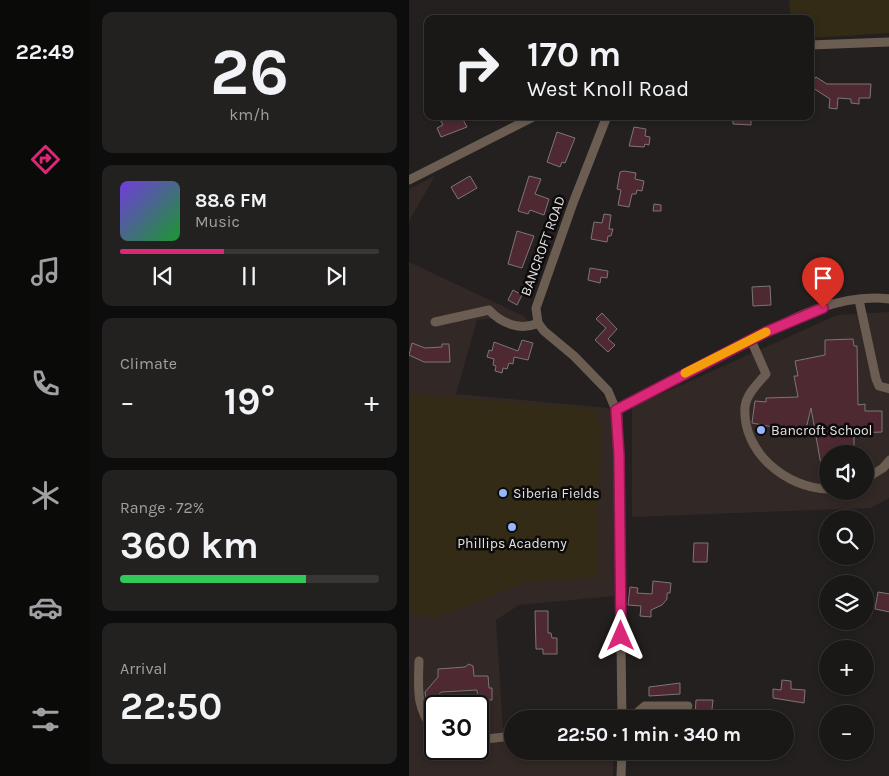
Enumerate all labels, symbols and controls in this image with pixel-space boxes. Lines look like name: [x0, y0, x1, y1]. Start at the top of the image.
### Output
text: 26: [210, 34, 289, 110]
text: 170 m: [527, 34, 621, 75]
icon: right: [444, 35, 509, 100]
text: 22:49: [15, 39, 75, 65]
text: West Knoll Road: [527, 76, 689, 102]
text: km/h: [229, 105, 270, 124]
icon: directions: [28, 142, 63, 177]
text: 88.6 FM: [195, 190, 267, 212]
street label: BANCROFT ROAD: [517, 194, 569, 298]
text: Music: [195, 212, 240, 231]
icon: music: [28, 254, 63, 289]
pin: [802, 257, 844, 308]
icon: previous: [149, 262, 177, 290]
icon: pause: [235, 262, 263, 290]
icon: next: [322, 262, 350, 290]
icon: arrive: [809, 264, 837, 292]
text: Climate: [120, 354, 177, 373]
icon: phone: [28, 366, 63, 401]
text: 19°: [224, 379, 275, 424]
text: −: [120, 385, 135, 418]
text: +: [364, 385, 379, 418]
place label: Bancroft School: [771, 422, 873, 439]
marker: Bancroft School: [755, 424, 767, 436]
map controls: [819, 445, 874, 760]
button: sound: [819, 445, 874, 500]
icon: climate: [28, 478, 63, 513]
place label: Siberia Fields: [513, 485, 600, 502]
marker: Siberia Fields: [497, 487, 509, 499]
text: Range · 72%: [120, 498, 204, 517]
button: search: [819, 510, 874, 565]
marker: Phillips Academy: [506, 521, 518, 533]
text: 360 km: [120, 523, 259, 568]
place label: Phillips Academy: [457, 535, 567, 552]
button: layers: [819, 575, 874, 630]
icon: car: [28, 590, 63, 625]
position arrow: [594, 609, 646, 661]
button: +: [819, 640, 874, 695]
text: Arrival: [120, 659, 167, 678]
text: 22:50: [120, 684, 222, 729]
speed limit sign: 30: [424, 695, 489, 760]
icon: filters: [28, 702, 63, 737]
button: −: [819, 705, 874, 760]
text: 22:50 · 1 min · 340 m: [557, 724, 741, 746]

